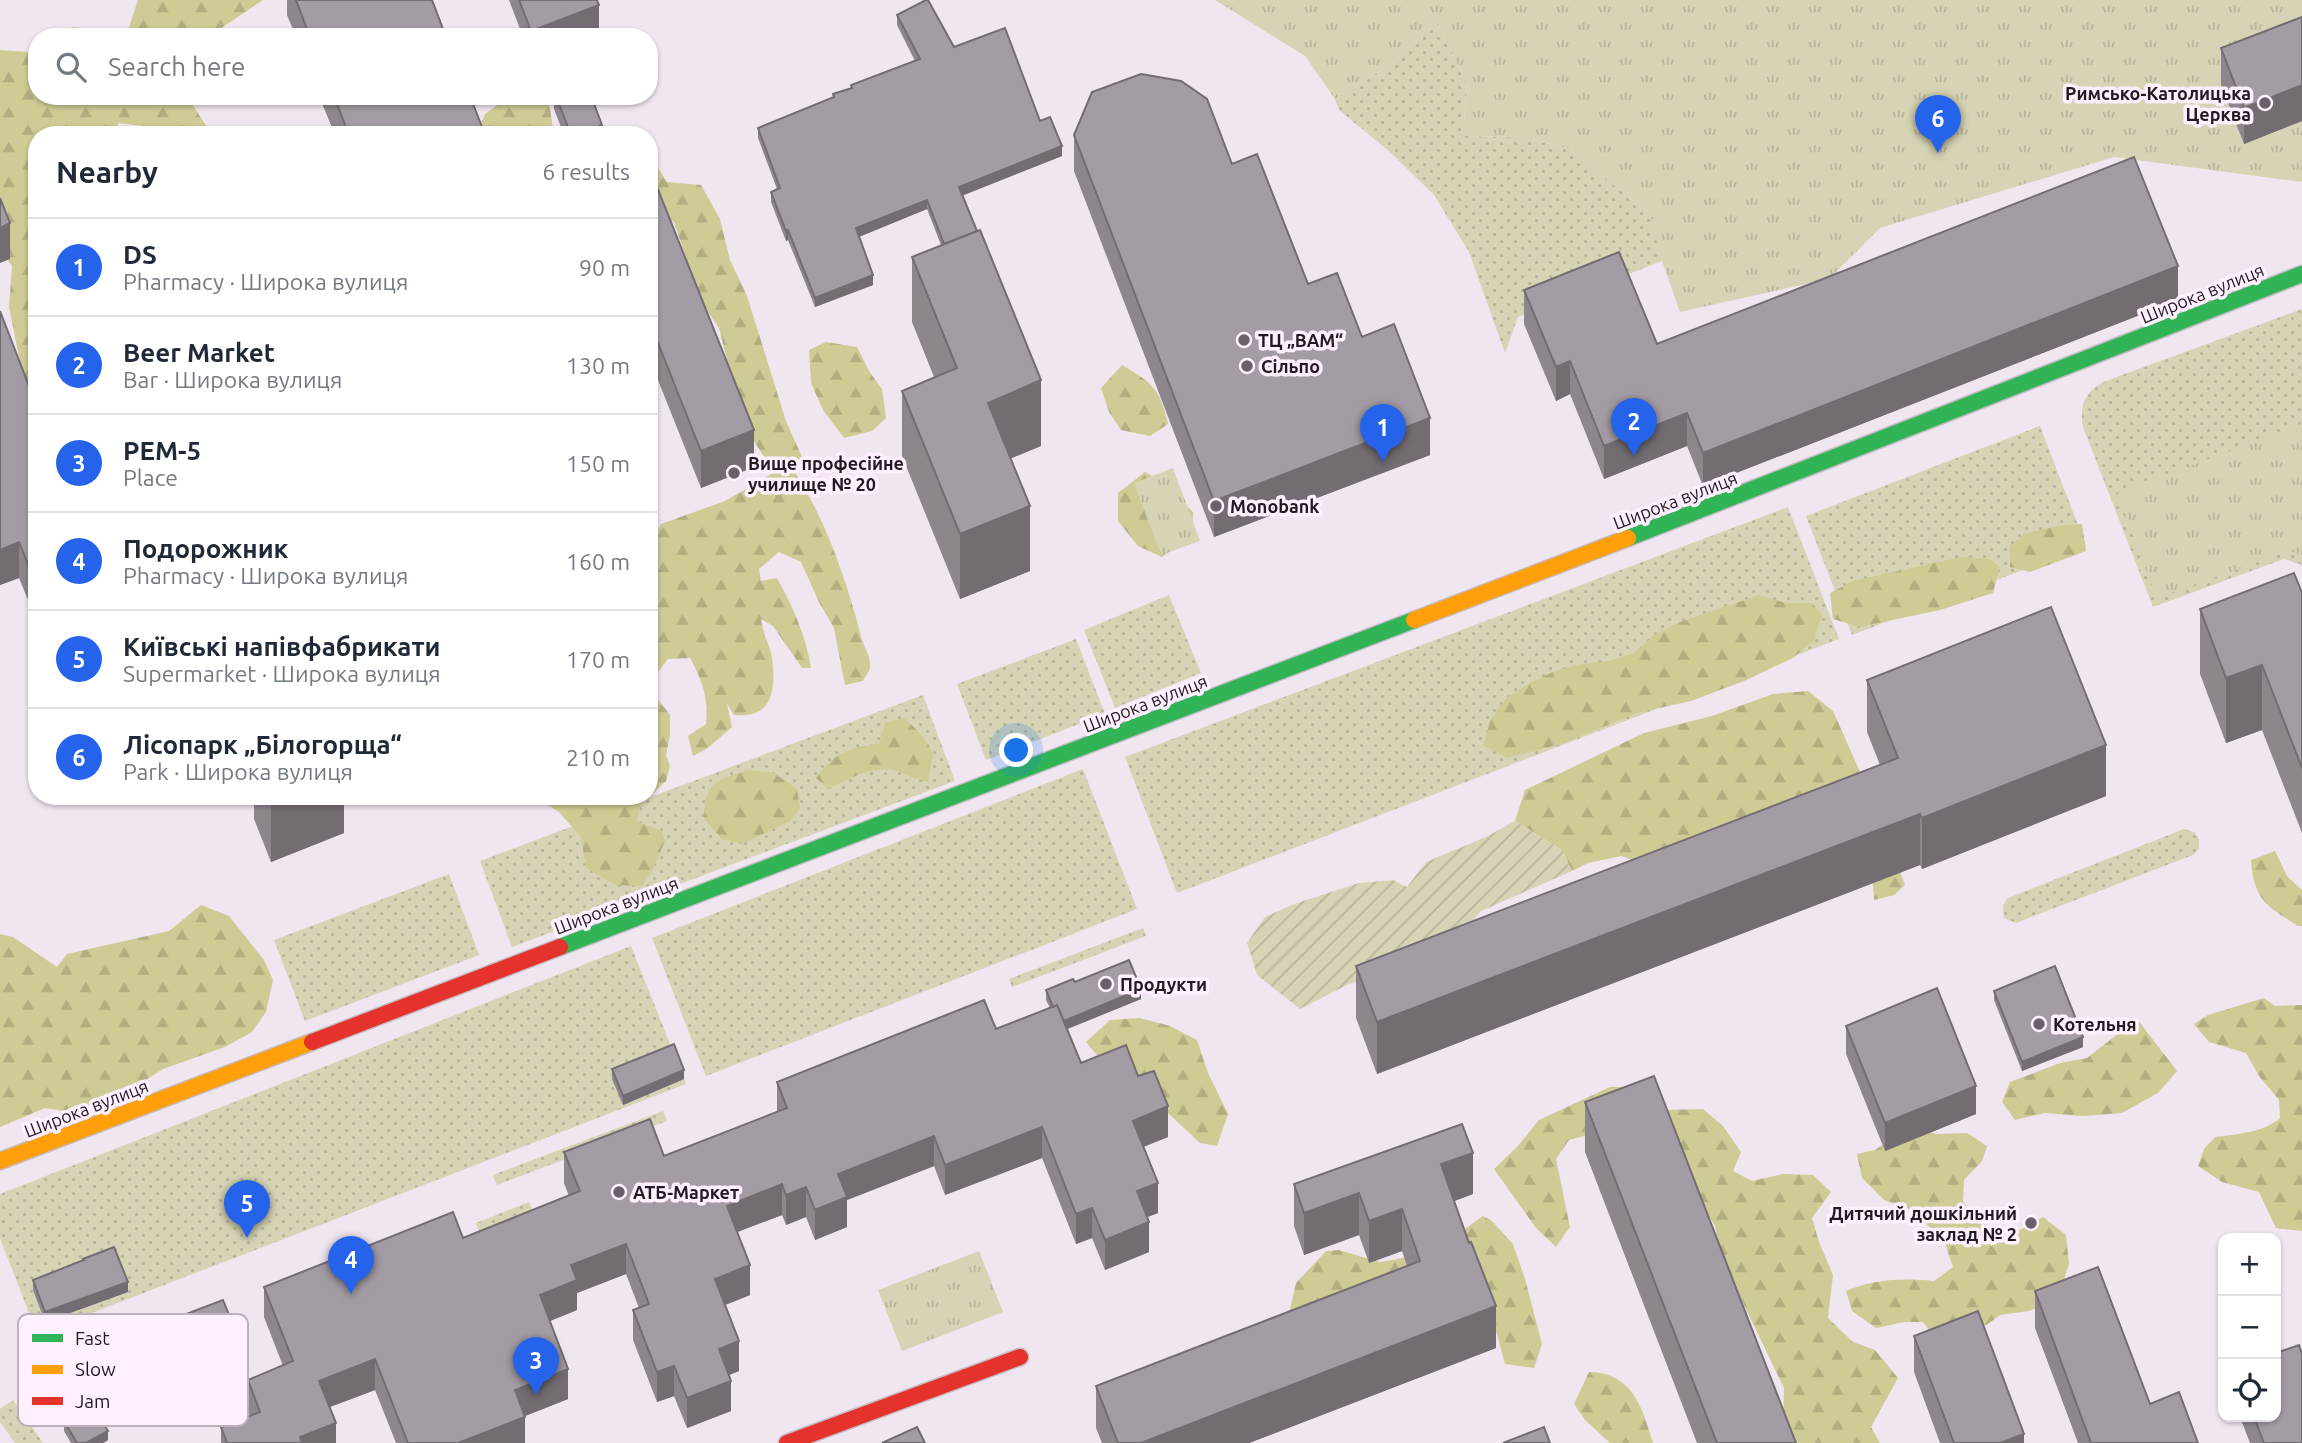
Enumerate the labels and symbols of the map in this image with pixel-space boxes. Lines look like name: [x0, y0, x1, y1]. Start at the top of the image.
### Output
place label: Римсько-Католицька Церква: [2065, 83, 2251, 124]
pin: 6: [1915, 95, 1961, 153]
marker: Римсько-Католицька Церква: [2257, 95, 2273, 111]
street label: Широка вулиця: [2137, 259, 2267, 327]
place label: ТЦ „ВАМ“: [1258, 330, 1343, 350]
marker: ТЦ „ВАМ“: [1236, 332, 1252, 348]
place label: Сільпо: [1261, 356, 1320, 376]
marker: Сільпо: [1239, 358, 1255, 374]
pin: 2: [1611, 398, 1657, 456]
pin: 1: [1360, 404, 1406, 462]
place label: Вище професійне училище № 20: [748, 453, 904, 494]
marker: Вище професійне училище № 20: [726, 465, 742, 481]
street label: Широка вулиця: [1610, 467, 1740, 533]
place label: Monobank: [1230, 496, 1319, 516]
marker: Monobank: [1208, 498, 1224, 514]
street label: Широка вулиця: [1080, 670, 1210, 736]
your location: [999, 733, 1033, 767]
street label: Широка вулиця: [551, 872, 681, 938]
place label: Продукти: [1120, 974, 1207, 994]
marker: Продукти: [1098, 976, 1114, 992]
place label: Котельня: [2053, 1014, 2137, 1034]
marker: Котельня: [2031, 1016, 2047, 1032]
street label: Широка вулиця: [21, 1075, 151, 1141]
pin: 5: [224, 1180, 270, 1238]
place label: АТБ-Маркет: [633, 1182, 739, 1202]
marker: АТБ-Маркет: [611, 1184, 627, 1200]
place label: Дитячий дошкільний заклад № 2: [1829, 1203, 2017, 1244]
marker: Дитячий дошкільний заклад № 2: [2023, 1215, 2039, 1231]
pin: 4: [328, 1236, 374, 1294]
legend: [18, 1314, 248, 1426]
text: Fast: [75, 1327, 110, 1349]
pin: 3: [513, 1337, 559, 1395]
text: Slow: [75, 1358, 116, 1380]
text: Jam: [75, 1390, 111, 1412]

